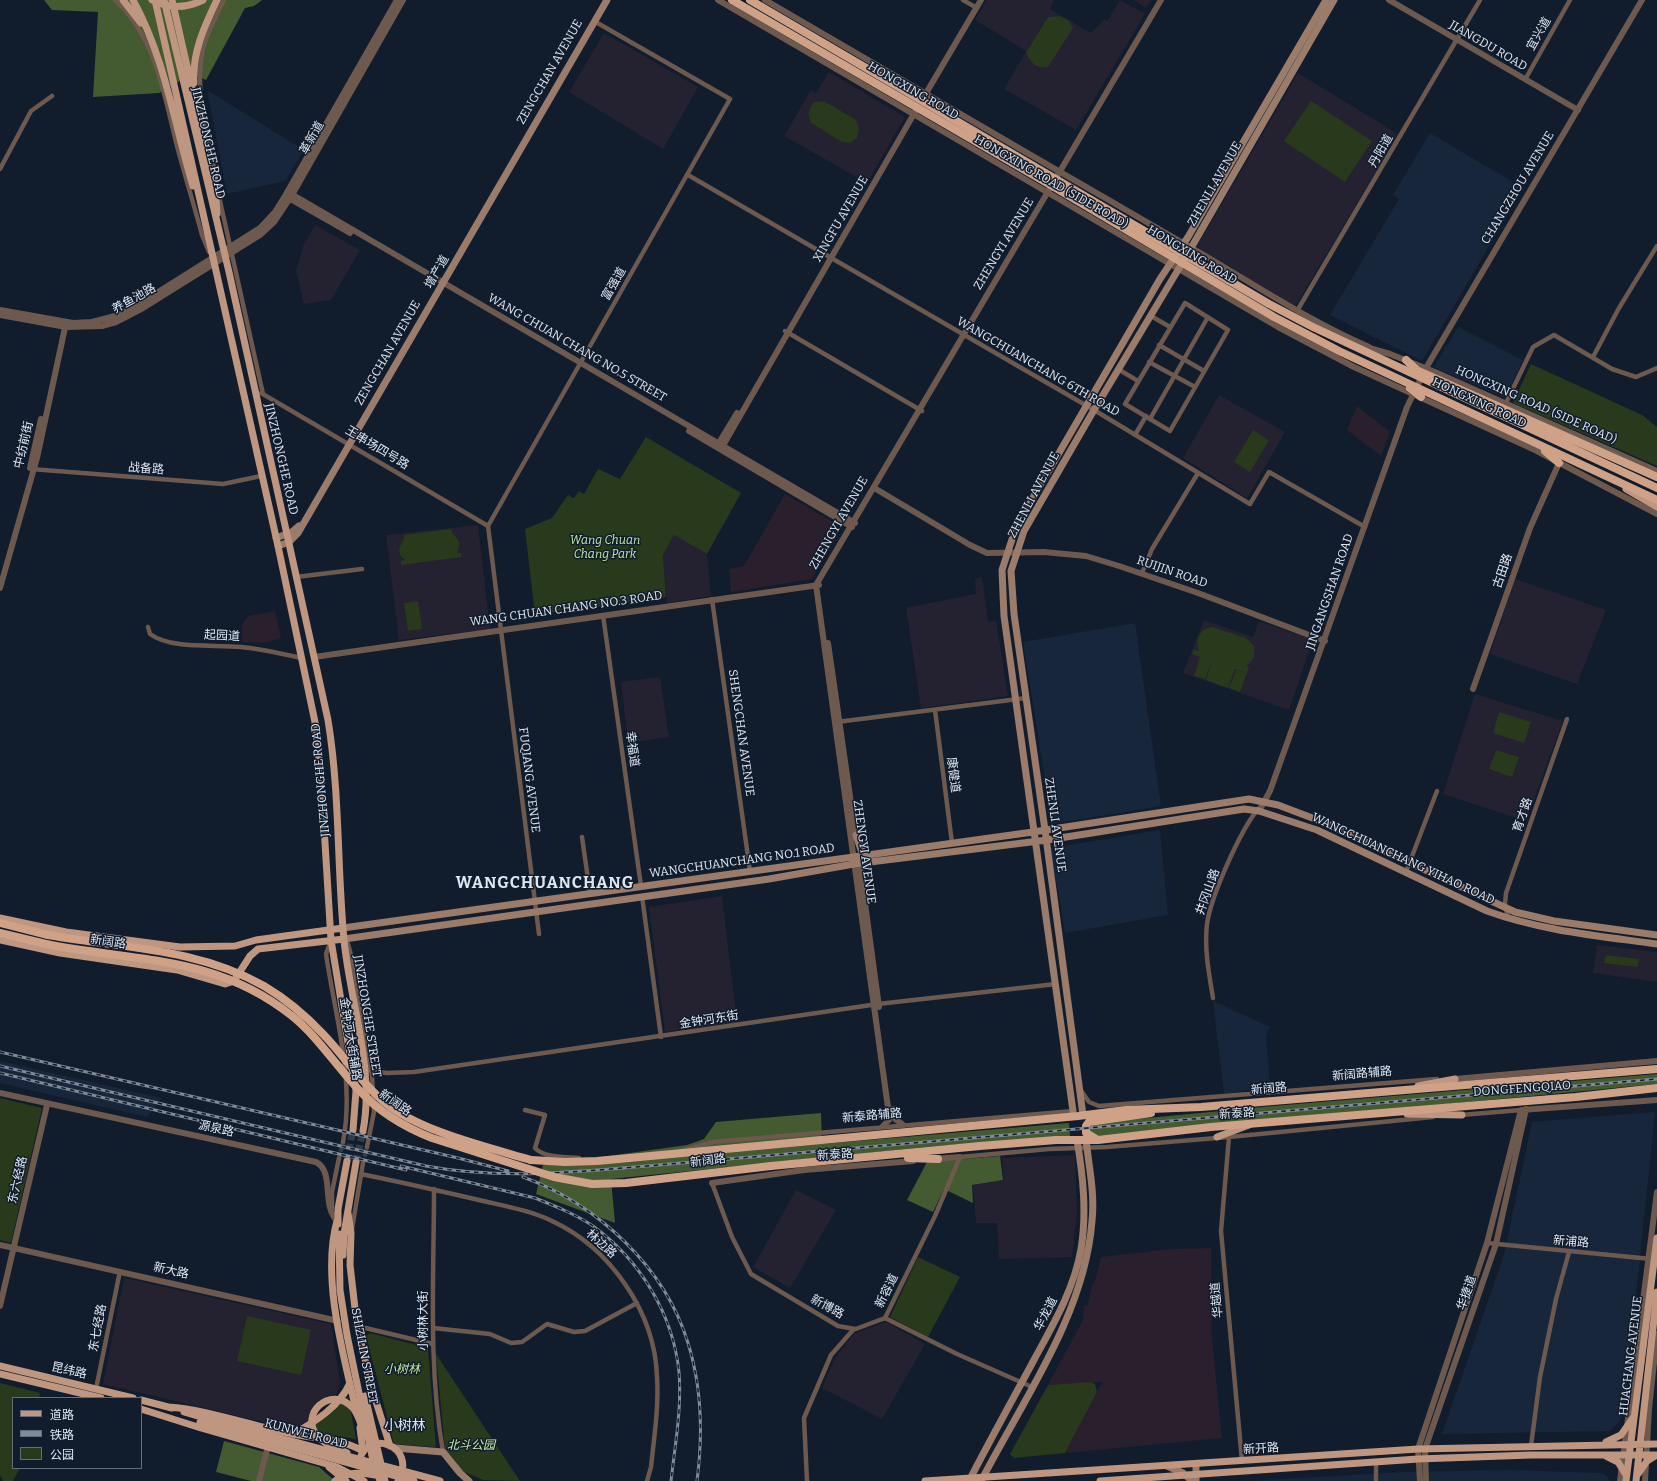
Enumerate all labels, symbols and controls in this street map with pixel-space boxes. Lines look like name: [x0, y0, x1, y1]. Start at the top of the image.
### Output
street label: 宜兴道: [1524, 15, 1554, 53]
street label: ZENGCHAN AVENUE: [514, 17, 586, 127]
street label: JIANGDU ROAD: [1447, 18, 1529, 74]
street label: HONGXING ROAD: [865, 59, 961, 123]
street label: JINZHONGHE ROAD: [188, 86, 228, 200]
street label: 革新道: [297, 119, 327, 157]
street label: CHANGZHOU AVENUE: [1479, 129, 1557, 247]
street label: HONGXING ROAD (SIDE ROAD): [972, 132, 1130, 232]
street label: 丹阳道: [1366, 132, 1396, 170]
street label: ZHENLI AVENUE: [1185, 139, 1245, 229]
street label: XINGFU AVENUE: [810, 173, 872, 265]
street label: ZHENGYI AVENUE: [971, 195, 1037, 293]
street label: HONGXING ROAD: [1144, 222, 1240, 288]
street label: 增产道: [422, 253, 452, 291]
street label: 富强道: [599, 265, 629, 303]
street label: 养鱼池路: [110, 281, 158, 317]
street label: WANG CHUAN CHANG NO.5 STREET: [485, 291, 669, 405]
street label: ZENGCHAN AVENUE: [352, 298, 424, 408]
street label: WANGCHUANCHANG 6TH ROAD: [954, 314, 1122, 420]
street label: HONGXING ROAD (SIDE ROAD): [1453, 363, 1619, 447]
street label: HONGXING ROAD: [1430, 375, 1528, 431]
street label: JINZHONGHE ROAD: [261, 402, 301, 516]
street label: 中纺前街: [12, 420, 36, 470]
street label: 王串场四号路: [342, 423, 412, 473]
street label: ZHENLI AVENUE: [1005, 449, 1063, 541]
street label: 战备路: [128, 461, 164, 477]
street label: ZHENGYI AVENUE: [807, 474, 871, 572]
street label: JINGANGSHAN ROAD: [1303, 532, 1357, 652]
park label: Wang Chuan Chang Park: [570, 534, 640, 562]
street label: 古田路: [1490, 552, 1516, 590]
street label: RUIJIN ROAD: [1135, 553, 1209, 591]
street label: WANG CHUAN CHANG NO.3 ROAD: [469, 588, 663, 630]
street label: 起园道: [204, 628, 240, 644]
street label: SHENGCHAN AVENUE: [725, 669, 757, 797]
street label: JINZHONGHE ROAD: [309, 723, 333, 837]
street label: FUQIANG AVENUE: [515, 726, 543, 834]
street label: 幸福道: [622, 730, 642, 768]
street label: 康健道: [944, 756, 962, 794]
street label: ZHENLI AVENUE: [1041, 777, 1069, 873]
street label: 育才路: [1510, 796, 1536, 834]
street label: ZHENGYI AVENUE: [850, 799, 878, 905]
street label: WANGCHUANCHANG YIHAO ROAD: [1309, 810, 1497, 908]
street label: WANGCHUANCHANG NO.1 ROAD: [648, 841, 836, 881]
street label: 井冈山路: [1193, 867, 1223, 917]
district label: WANGCHUANCHANG: [456, 874, 634, 894]
street label: 新阔路: [89, 932, 127, 952]
street label: JINZHONGHE STREET: [350, 954, 384, 1078]
street label: 金钟河大街辅路: [336, 996, 364, 1082]
street label: 金钟河东街: [678, 1008, 740, 1032]
street label: 新阔路辅路: [1331, 1064, 1393, 1084]
street label: DONGFENGQIAO: [1472, 1078, 1572, 1100]
street label: 新阔路: [1250, 1080, 1288, 1098]
street label: 新阔路: [376, 1087, 414, 1119]
street label: 新泰路辅路: [841, 1106, 903, 1126]
street label: 新泰路: [1219, 1106, 1255, 1122]
street label: 源泉路: [197, 1118, 235, 1140]
street label: 新泰路: [817, 1147, 853, 1163]
street label: 新阔路: [689, 1152, 727, 1170]
street label: 东六经路: [6, 1155, 30, 1205]
street label: 林边路: [583, 1227, 619, 1261]
street label: 新浦路: [1552, 1233, 1590, 1251]
street label: 新大路: [152, 1260, 190, 1282]
street label: 新容道: [873, 1272, 901, 1310]
street label: 华捷道: [1454, 1274, 1480, 1312]
street label: 华越道: [1208, 1281, 1226, 1319]
street label: 小树林大街: [417, 1291, 431, 1351]
street label: 新博路: [808, 1292, 846, 1322]
street label: 华龙道: [1031, 1295, 1061, 1333]
street label: HUACHANG AVENUE: [1617, 1295, 1645, 1417]
street label: 东七经路: [86, 1303, 110, 1353]
street label: SHIZILIN STREET: [348, 1307, 380, 1405]
street label: 昆纬路: [50, 1360, 88, 1382]
park label: 小树林: [384, 1363, 420, 1377]
legend: [12, 1397, 142, 1469]
text: 道路: [50, 1408, 74, 1422]
street label: KUNWEI ROAD: [263, 1416, 349, 1452]
district label: 小树林: [384, 1418, 426, 1434]
text: 铁路: [50, 1428, 74, 1442]
park label: 北斗公园: [447, 1439, 495, 1453]
street label: 新开路: [1243, 1441, 1279, 1457]
text: 公园: [50, 1448, 74, 1462]

